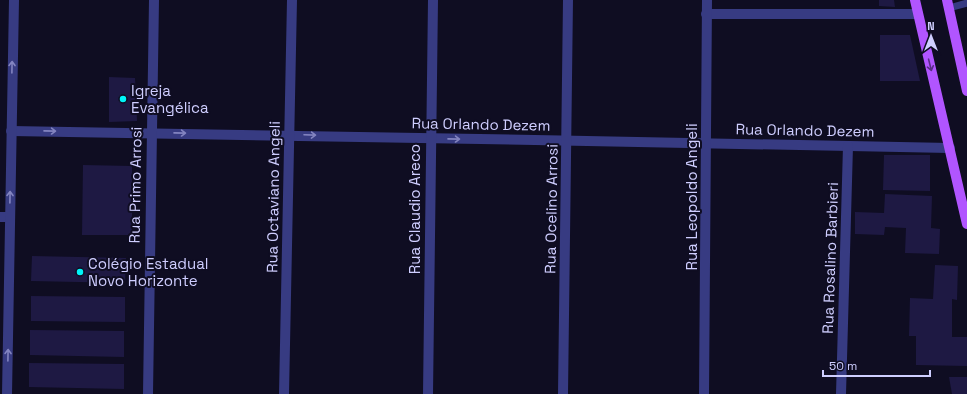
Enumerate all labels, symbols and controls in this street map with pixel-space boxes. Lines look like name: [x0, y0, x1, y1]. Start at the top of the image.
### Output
north arrow: [911, 16, 951, 56]
text: N: [927, 19, 935, 33]
one-way arrow: [927, 58, 934, 71]
one-way arrow: [9, 61, 16, 74]
place label: Igreja Evangélica: [131, 81, 209, 117]
marker: Igreja Evangélica: [118, 94, 128, 104]
street label: Rua Orlando Dezem: [411, 113, 551, 135]
street label: Rua Orlando Dezem: [735, 119, 875, 141]
street label: Rua Octaviano Angeli: [262, 121, 284, 273]
street label: Rua Leopoldo Angeli: [682, 123, 701, 271]
one-way arrow: [43, 127, 56, 135]
street label: Rua Primo Arrosi: [124, 127, 146, 243]
one-way arrow: [173, 129, 186, 137]
one-way arrow: [303, 131, 316, 139]
one-way arrow: [447, 135, 460, 143]
street label: Rua Claudio Areco: [405, 144, 424, 274]
street label: Rua Ocelino Arrosi: [540, 144, 562, 274]
street label: Rua Rosalino Barbieri: [818, 182, 842, 334]
one-way arrow: [6, 191, 14, 204]
place label: Colégio Estadual Novo Horizonte: [88, 254, 208, 290]
marker: Colégio Estadual Novo Horizonte: [75, 267, 85, 277]
one-way arrow: [4, 349, 12, 362]
scale bar: [823, 352, 930, 378]
text: 50 m: [829, 358, 857, 374]

